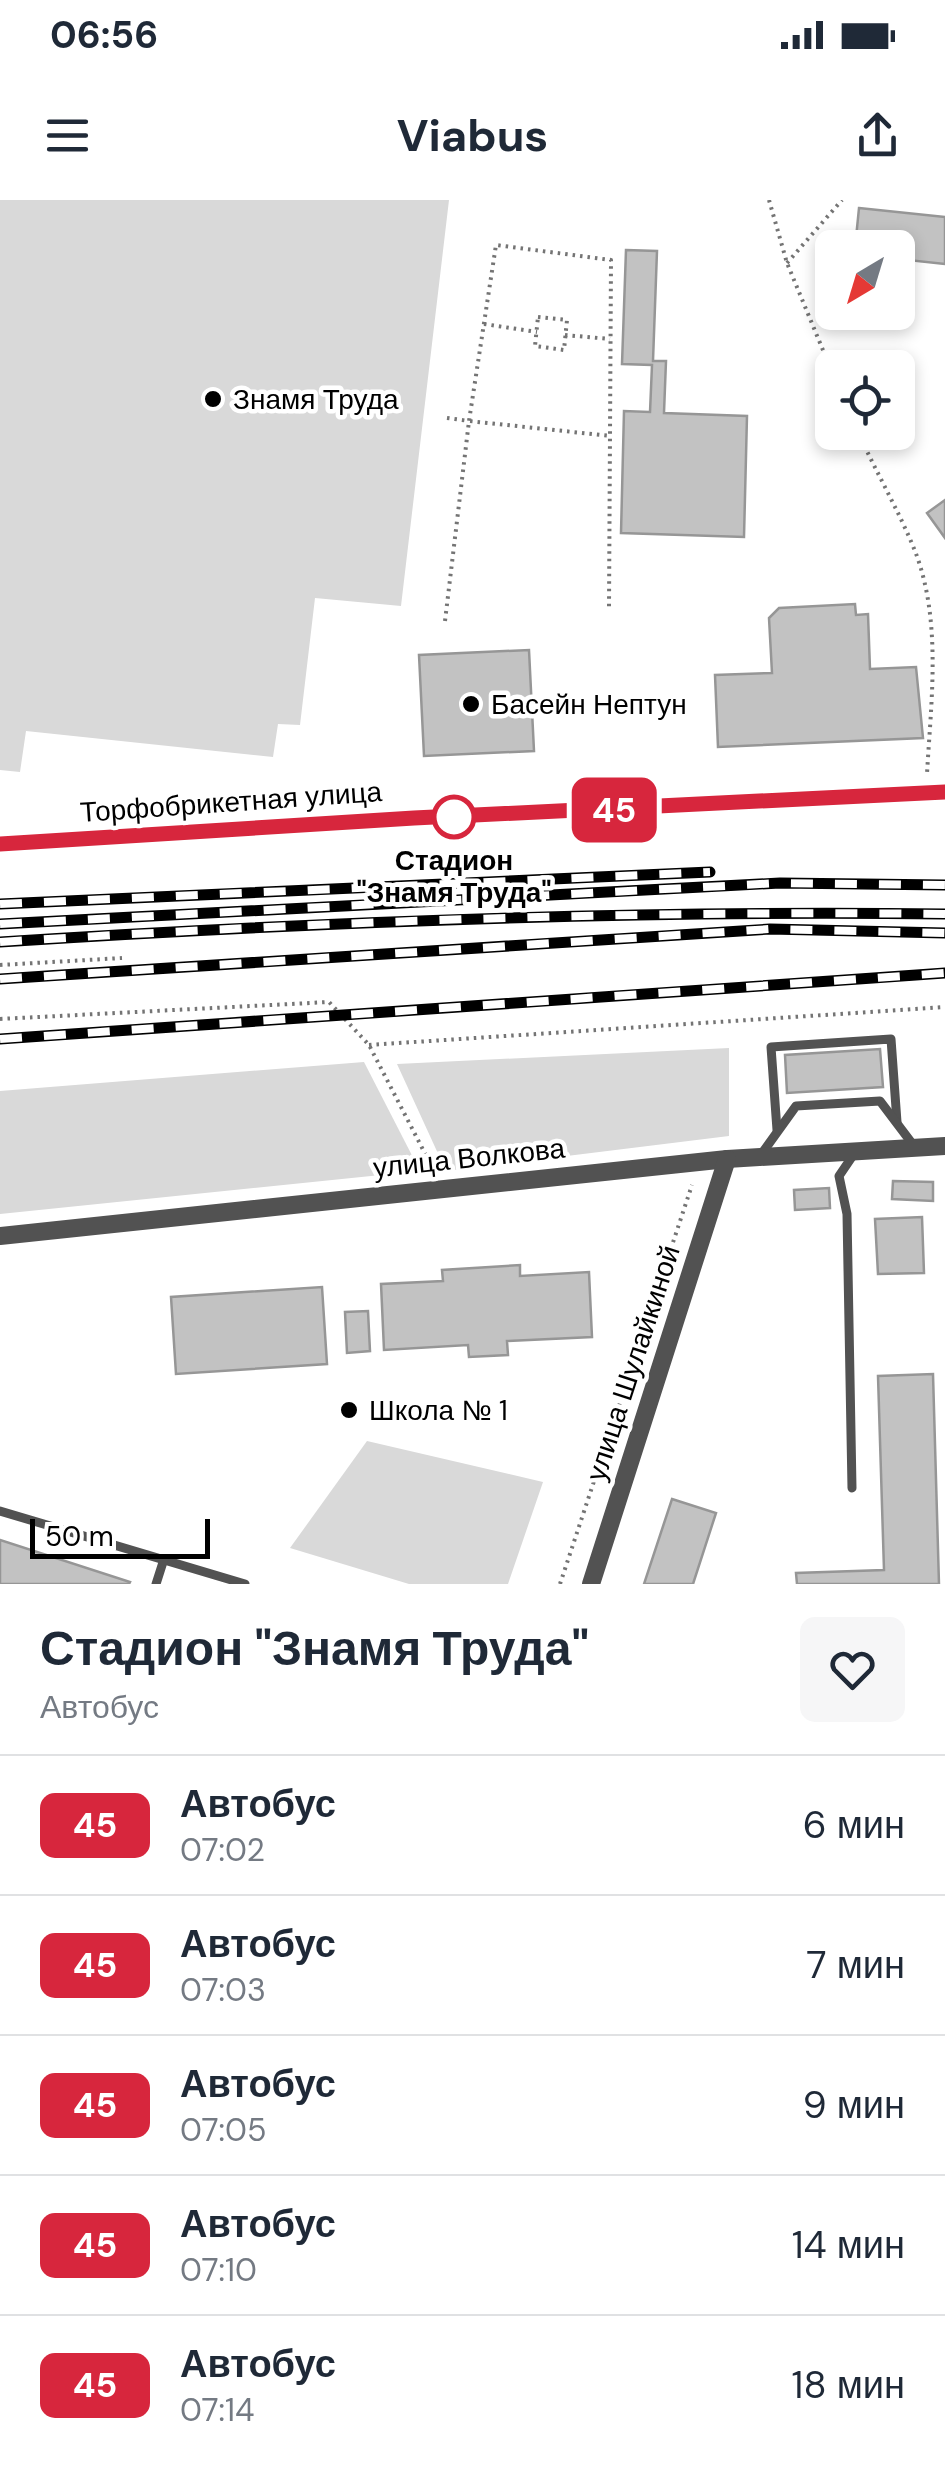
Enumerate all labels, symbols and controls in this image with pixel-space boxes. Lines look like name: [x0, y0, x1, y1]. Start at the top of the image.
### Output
text: 06:56: [50, 10, 158, 60]
text: Viabus: [397, 106, 548, 165]
icon: menu: [40, 108, 95, 163]
icon: share: [850, 108, 905, 163]
north arrow: [815, 230, 915, 330]
map controls: [815, 230, 915, 450]
button: locate: [815, 350, 915, 450]
place label: Знамя Труда: [233, 381, 399, 418]
marker: Знамя Труда: [202, 388, 224, 410]
place label: Басейн Нептун: [491, 686, 687, 723]
marker: Басейн Нептун: [460, 693, 482, 715]
street label: Торфобрикетная улица: [79, 773, 384, 831]
line badge: 45: [569, 778, 659, 842]
text: 45: [592, 787, 636, 833]
marker: Стадион "Знамя Труда": [433, 796, 475, 838]
place label: Стадион "Знамя Труда": [356, 842, 552, 911]
street label: улица Волкова: [371, 1129, 567, 1186]
street label: улица Шулайкиной: [577, 1240, 689, 1486]
place label: Школа № 1: [369, 1392, 508, 1429]
marker: Школа № 1: [338, 1399, 360, 1421]
scale bar: [30, 1514, 210, 1558]
text: 50 m: [45, 1518, 114, 1555]
text: Стадион "Знамя Труда": [40, 1617, 589, 1680]
button: heart: [800, 1617, 905, 1722]
text: Автобус: [40, 1686, 159, 1728]
text: Автобус: [180, 1779, 336, 1829]
text: 6 мин: [803, 1800, 905, 1850]
text: 45: [73, 1802, 117, 1848]
text: 07:02: [180, 1829, 265, 1871]
text: Автобус: [180, 1919, 336, 1969]
text: 7 мин: [806, 1940, 905, 1990]
text: 45: [73, 1942, 117, 1988]
text: 07:03: [180, 1969, 266, 2011]
text: Автобус: [180, 2059, 336, 2109]
text: 9 мин: [803, 2080, 905, 2130]
text: 45: [73, 2082, 117, 2128]
text: 07:05: [180, 2109, 266, 2151]
text: Автобус: [180, 2199, 336, 2249]
text: 14 мин: [792, 2220, 905, 2270]
text: 45: [73, 2222, 117, 2268]
text: 07:10: [180, 2249, 257, 2291]
text: Автобус: [180, 2339, 336, 2389]
text: 18 мин: [792, 2360, 905, 2410]
text: 45: [73, 2362, 117, 2408]
text: 07:14: [180, 2389, 254, 2431]

